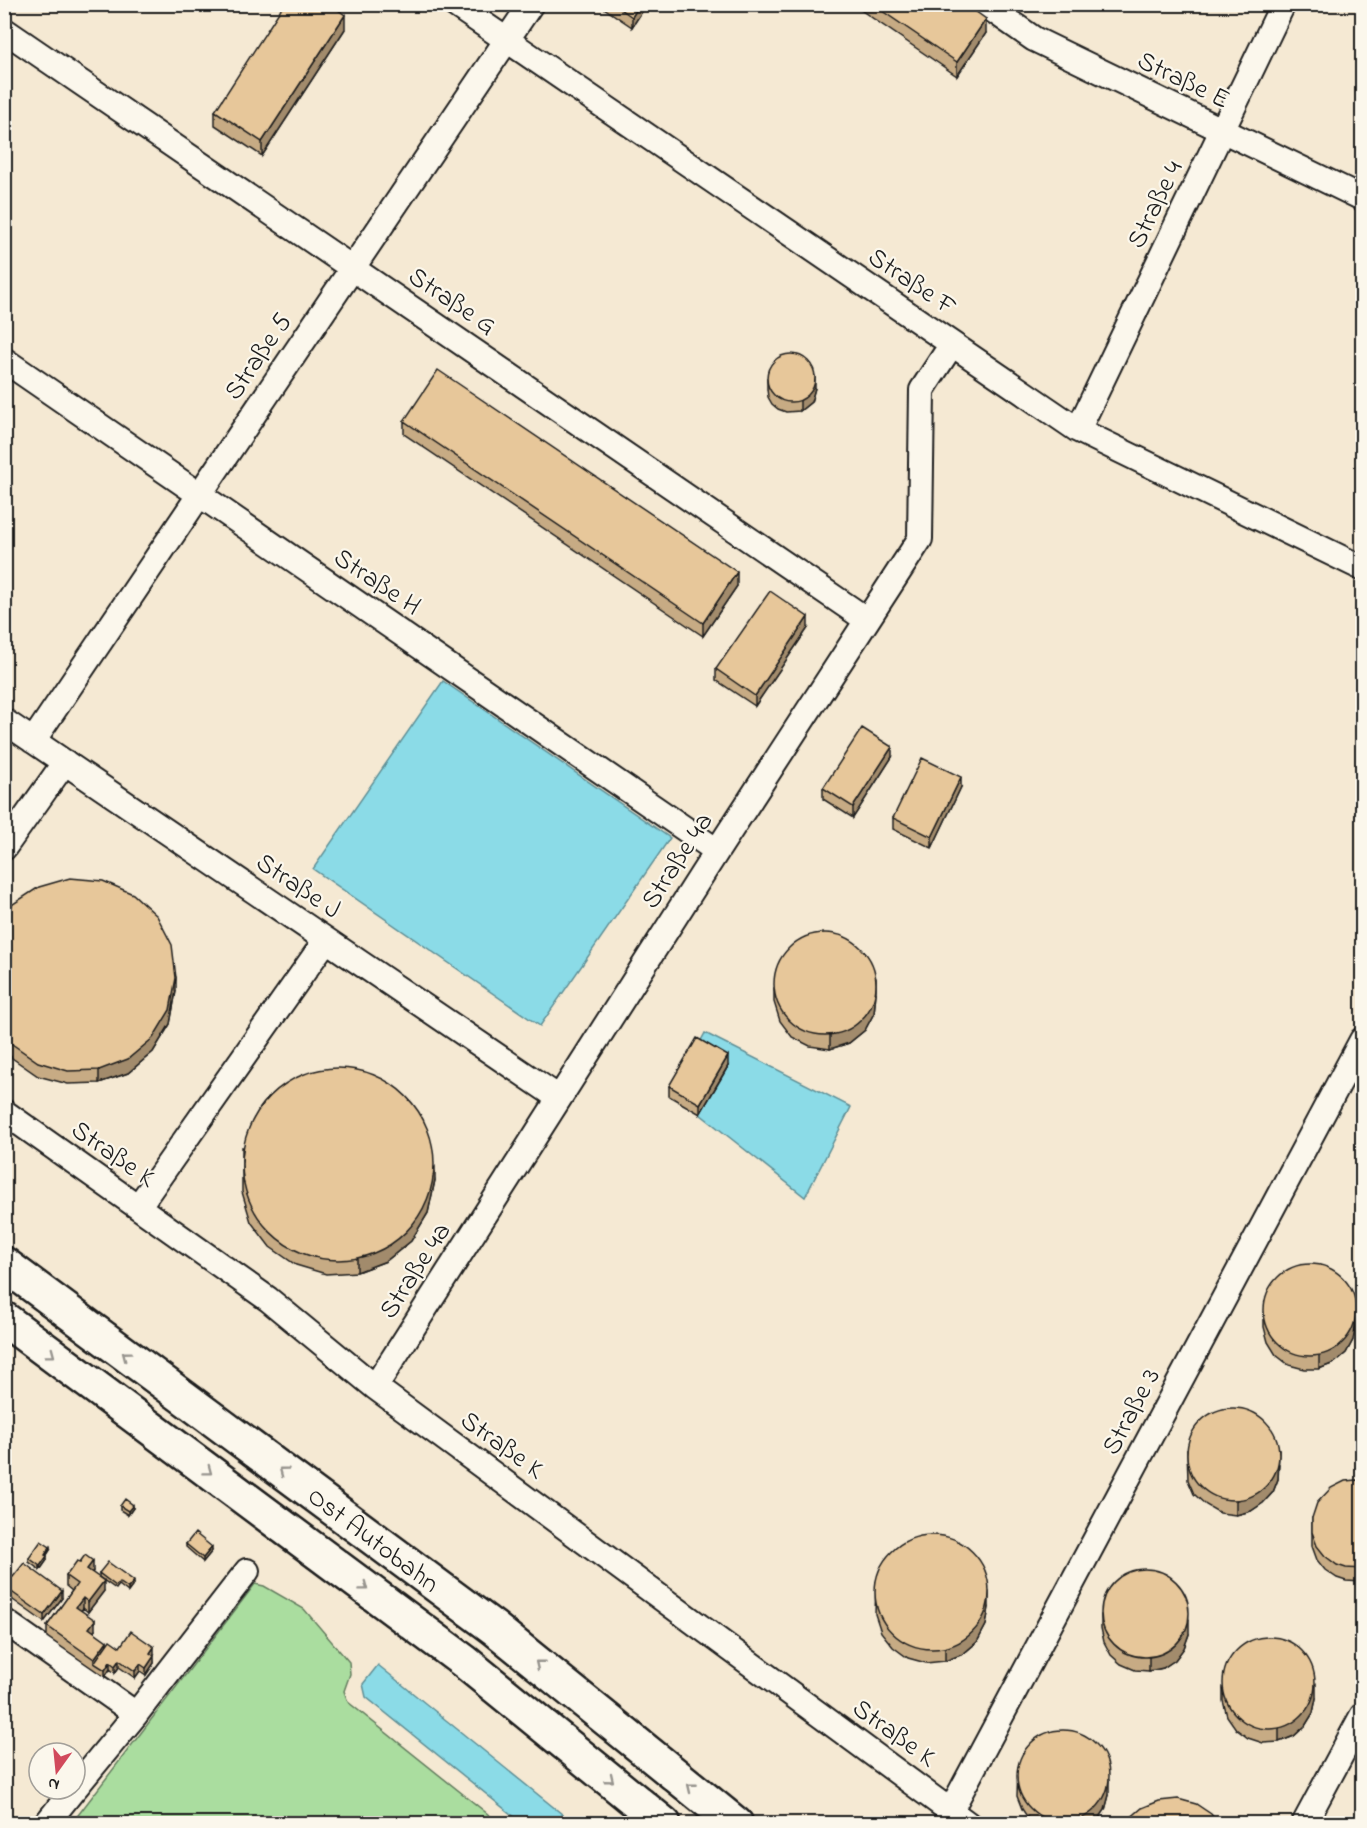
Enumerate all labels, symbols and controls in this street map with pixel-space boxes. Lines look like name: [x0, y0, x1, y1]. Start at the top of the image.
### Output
street label: Straße E: [1130, 42, 1236, 120]
street label: Straße 4: [1118, 155, 1194, 256]
street label: Straße F: [859, 239, 964, 327]
street label: Straße G: [400, 258, 504, 346]
street label: Straße 5: [216, 306, 303, 409]
street label: Straße H: [325, 540, 428, 627]
street label: Straße 4a: [632, 805, 724, 917]
street label: Straße J: [247, 844, 348, 930]
street label: Straße K: [62, 1112, 164, 1199]
street label: Straße 4a: [370, 1215, 462, 1327]
one-way arrow: [45, 1347, 56, 1358]
one-way arrow: [122, 1351, 133, 1362]
street label: Straße 3: [1093, 1362, 1171, 1463]
street label: Straße K: [451, 1402, 552, 1490]
one-way arrow: [201, 1463, 212, 1474]
one-way arrow: [278, 1467, 289, 1478]
street label: Ost Autobahn: [298, 1478, 447, 1604]
one-way arrow: [358, 1580, 369, 1591]
one-way arrow: [535, 1661, 546, 1672]
street label: Straße K: [843, 1690, 944, 1778]
north arrow: [27, 1741, 87, 1801]
text: N: [45, 1771, 62, 1797]
one-way arrow: [603, 1772, 614, 1783]
one-way arrow: [687, 1783, 698, 1794]

